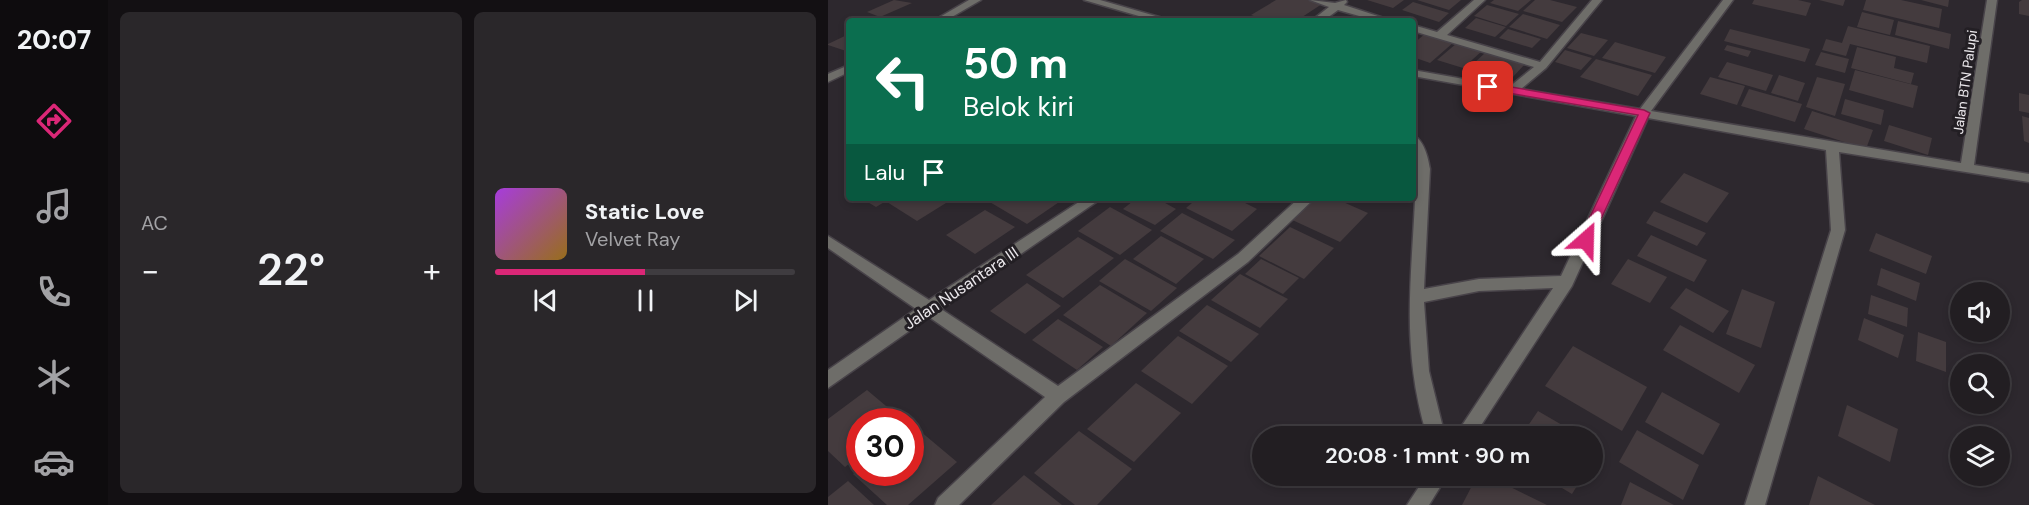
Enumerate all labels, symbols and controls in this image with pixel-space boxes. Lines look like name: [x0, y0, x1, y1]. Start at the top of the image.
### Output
text: 20:07: [17, 22, 91, 57]
street label: Jalan BTN Palupi: [1949, 29, 1981, 135]
text: 50 m: [963, 36, 1068, 91]
icon: left: [864, 42, 942, 120]
pin: [1462, 61, 1513, 112]
icon: arrive: [1471, 70, 1504, 103]
text: Belok kiri: [963, 89, 1074, 124]
icon: directions: [33, 100, 75, 142]
icon: arrive: [917, 156, 950, 189]
text: Lalu: [864, 158, 905, 187]
icon: music: [33, 185, 75, 227]
text: Static Love: [585, 197, 705, 226]
position arrow: [1554, 208, 1618, 272]
text: AC: [141, 210, 168, 236]
text: Velvet Ray: [585, 226, 680, 252]
text: 22°: [257, 240, 325, 299]
street label: Jalan Nusantara III: [900, 242, 1022, 334]
text: −: [141, 249, 159, 292]
text: +: [423, 249, 441, 292]
icon: phone: [33, 271, 75, 313]
map controls: [1950, 282, 2010, 486]
button: sound: [1950, 282, 2010, 342]
icon: previous: [529, 284, 562, 317]
icon: pause: [629, 284, 662, 317]
icon: next: [729, 284, 762, 317]
button: search: [1950, 354, 2010, 414]
icon: climate: [33, 356, 75, 398]
speed limit sign: 30: [846, 408, 924, 486]
button: layers: [1950, 426, 2010, 486]
icon: car: [33, 441, 75, 483]
text: 20:08 · 1 mnt · 90 m: [1325, 441, 1530, 470]

